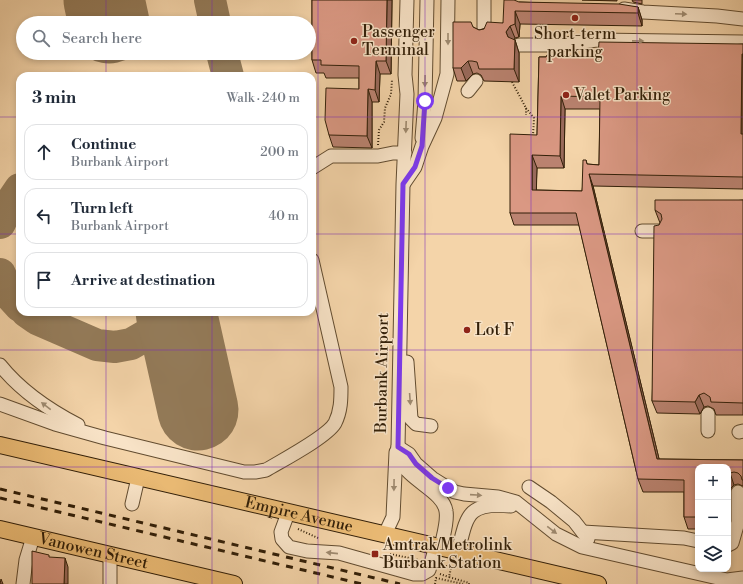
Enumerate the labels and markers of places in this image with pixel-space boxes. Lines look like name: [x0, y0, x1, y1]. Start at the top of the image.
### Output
marker: Short-term parking: [570, 13, 580, 23]
place label: Passenger Terminal: [362, 22, 435, 60]
place label: Short-term parking: [534, 24, 616, 62]
marker: Passenger Terminal: [349, 36, 359, 46]
place label: Valet Parking: [573, 85, 671, 105]
marker: Valet Parking: [561, 90, 571, 100]
place label: Lot F: [475, 320, 514, 340]
marker: Lot F: [462, 325, 472, 335]
place label: Amtrak/Metrolink Burbank Station: [382, 535, 513, 573]
marker: Amtrak/Metrolink Burbank Station: [370, 549, 380, 559]

